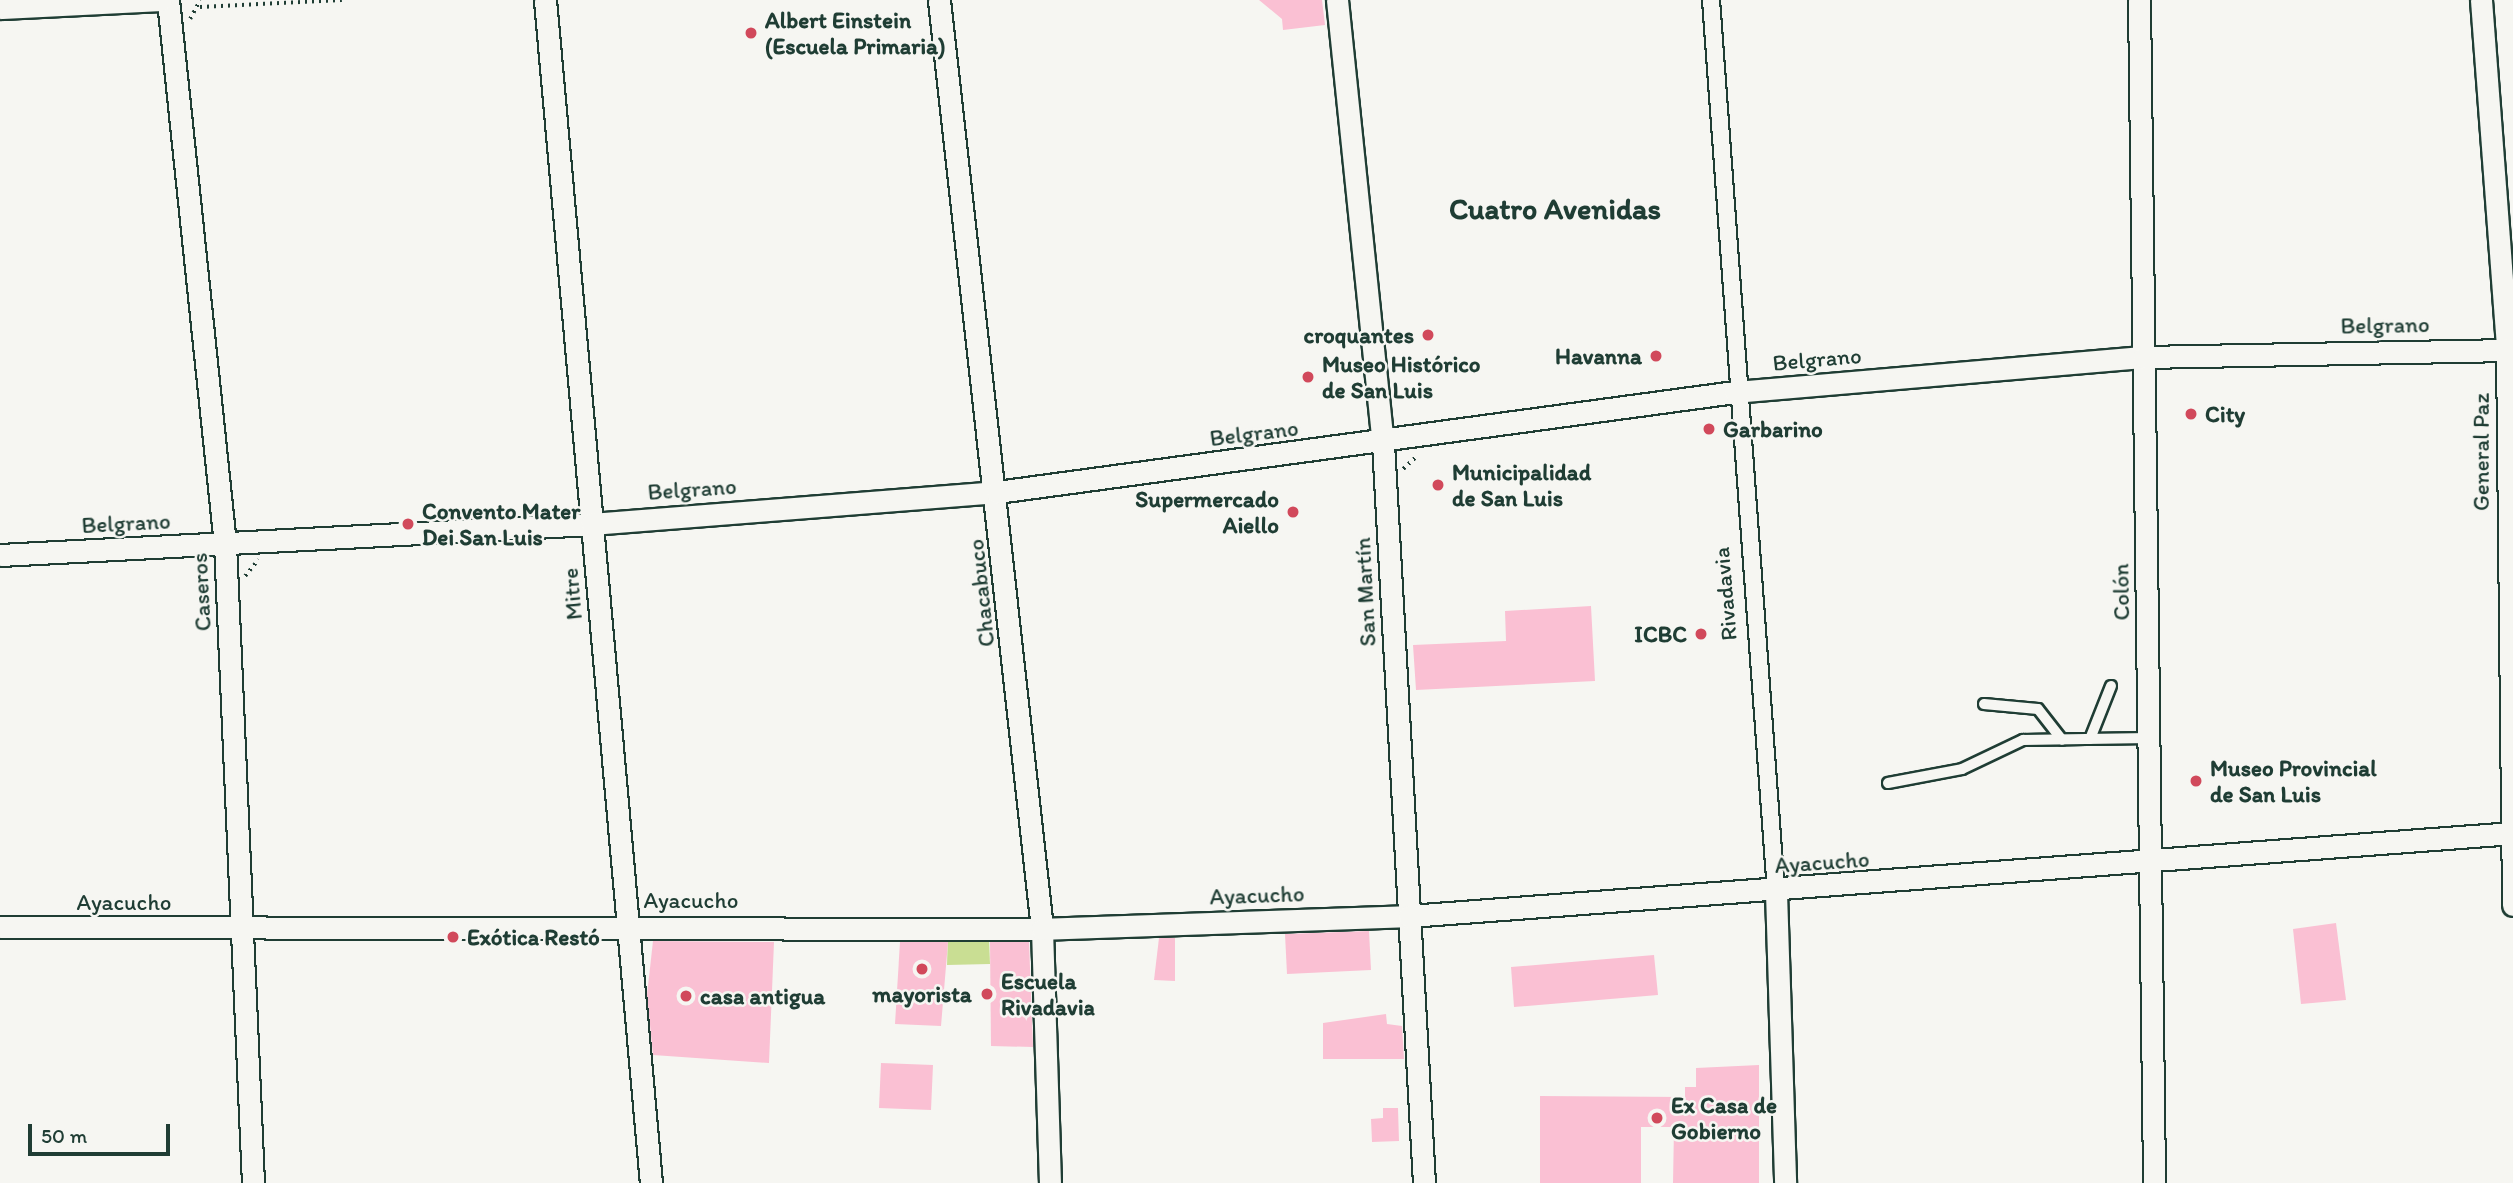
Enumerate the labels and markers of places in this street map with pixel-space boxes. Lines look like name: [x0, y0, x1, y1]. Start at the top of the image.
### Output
place label: Albert Einstein (Escuela Primaria): [765, 6, 946, 60]
marker: Albert Einstein (Escuela Primaria): [743, 25, 759, 41]
place label: croquantes: [1304, 321, 1414, 349]
marker: croquantes: [1420, 327, 1436, 343]
place label: Havanna: [1555, 342, 1642, 370]
marker: Havanna: [1648, 348, 1664, 364]
place label: Museo Histórico de San Luis: [1322, 350, 1481, 404]
marker: Museo Histórico de San Luis: [1300, 369, 1316, 385]
place label: City: [2205, 400, 2245, 428]
marker: City: [2183, 406, 2199, 422]
place label: Garbarino: [1723, 415, 1823, 443]
marker: Garbarino: [1701, 421, 1717, 437]
place label: Municipalidad de San Luis: [1452, 458, 1591, 512]
marker: Municipalidad de San Luis: [1430, 477, 1446, 493]
place label: Supermercado Aiello: [1135, 485, 1279, 539]
place label: Convento Mater Dei San Luis: [422, 497, 580, 551]
marker: Supermercado Aiello: [1285, 504, 1301, 520]
marker: Convento Mater Dei San Luis: [400, 516, 416, 532]
place label: ICBC: [1634, 620, 1687, 648]
marker: ICBC: [1693, 626, 1709, 642]
place label: Museo Provincial de San Luis: [2210, 754, 2378, 808]
marker: Museo Provincial de San Luis: [2188, 773, 2204, 789]
place label: Exótica Restó: [467, 923, 600, 951]
marker: Exótica Restó: [445, 929, 461, 945]
marker: mayorista: [914, 961, 930, 977]
place label: Escuela Rivadavia: [1001, 967, 1095, 1021]
place label: mayorista: [872, 980, 972, 1008]
place label: casa antigua: [700, 982, 826, 1010]
marker: Escuela Rivadavia: [979, 986, 995, 1002]
marker: casa antigua: [678, 988, 694, 1004]
place label: Ex Casa de Gobierno: [1671, 1091, 1777, 1145]
marker: Ex Casa de Gobierno: [1649, 1110, 1665, 1126]

